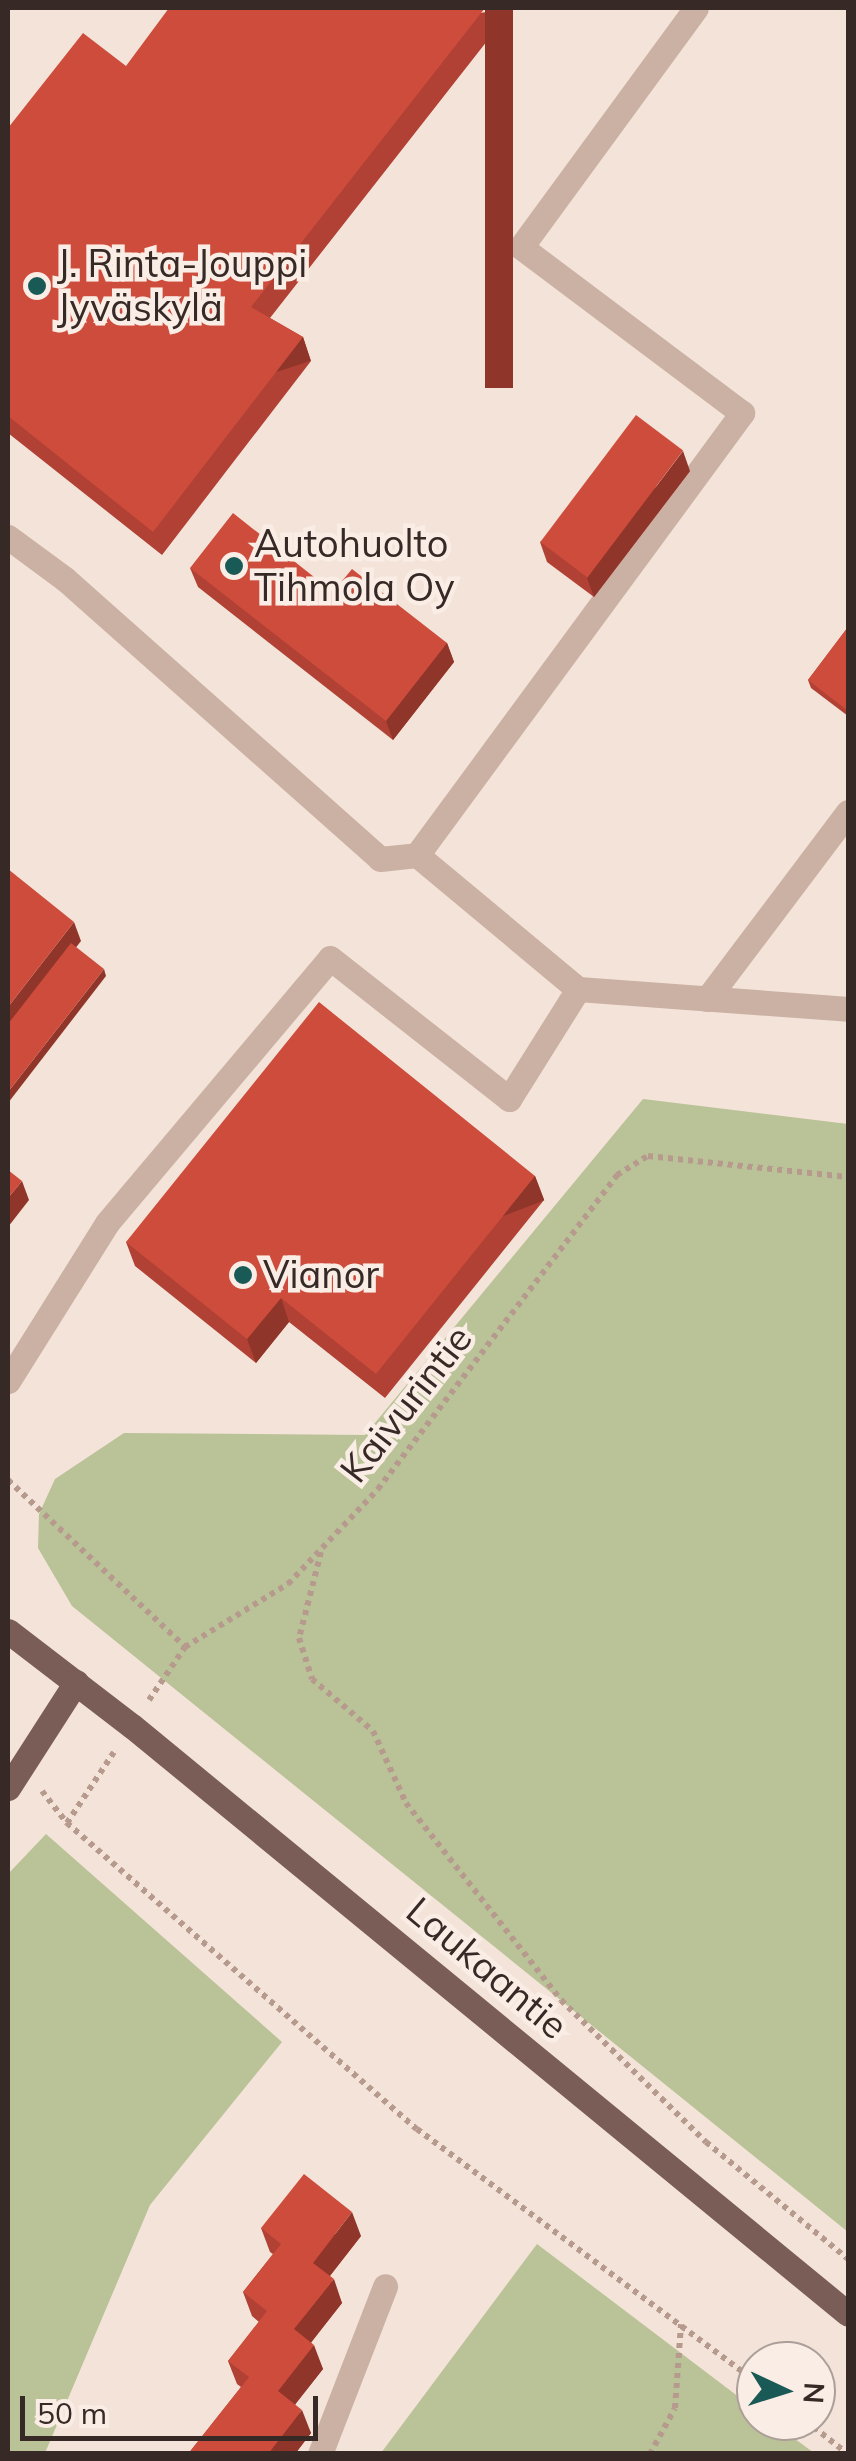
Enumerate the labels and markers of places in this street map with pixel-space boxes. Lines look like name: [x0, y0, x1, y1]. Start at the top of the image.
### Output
place label: J. Rinta-Jouppi Jyväskylä: [57, 241, 307, 330]
marker: J. Rinta-Jouppi Jyväskylä: [26, 275, 48, 297]
place label: Autohuolto Tihmola Oy: [254, 521, 455, 610]
marker: Autohuolto Tihmola Oy: [223, 555, 245, 577]
place label: Vianor: [263, 1252, 379, 1298]
marker: Vianor: [232, 1264, 254, 1286]

